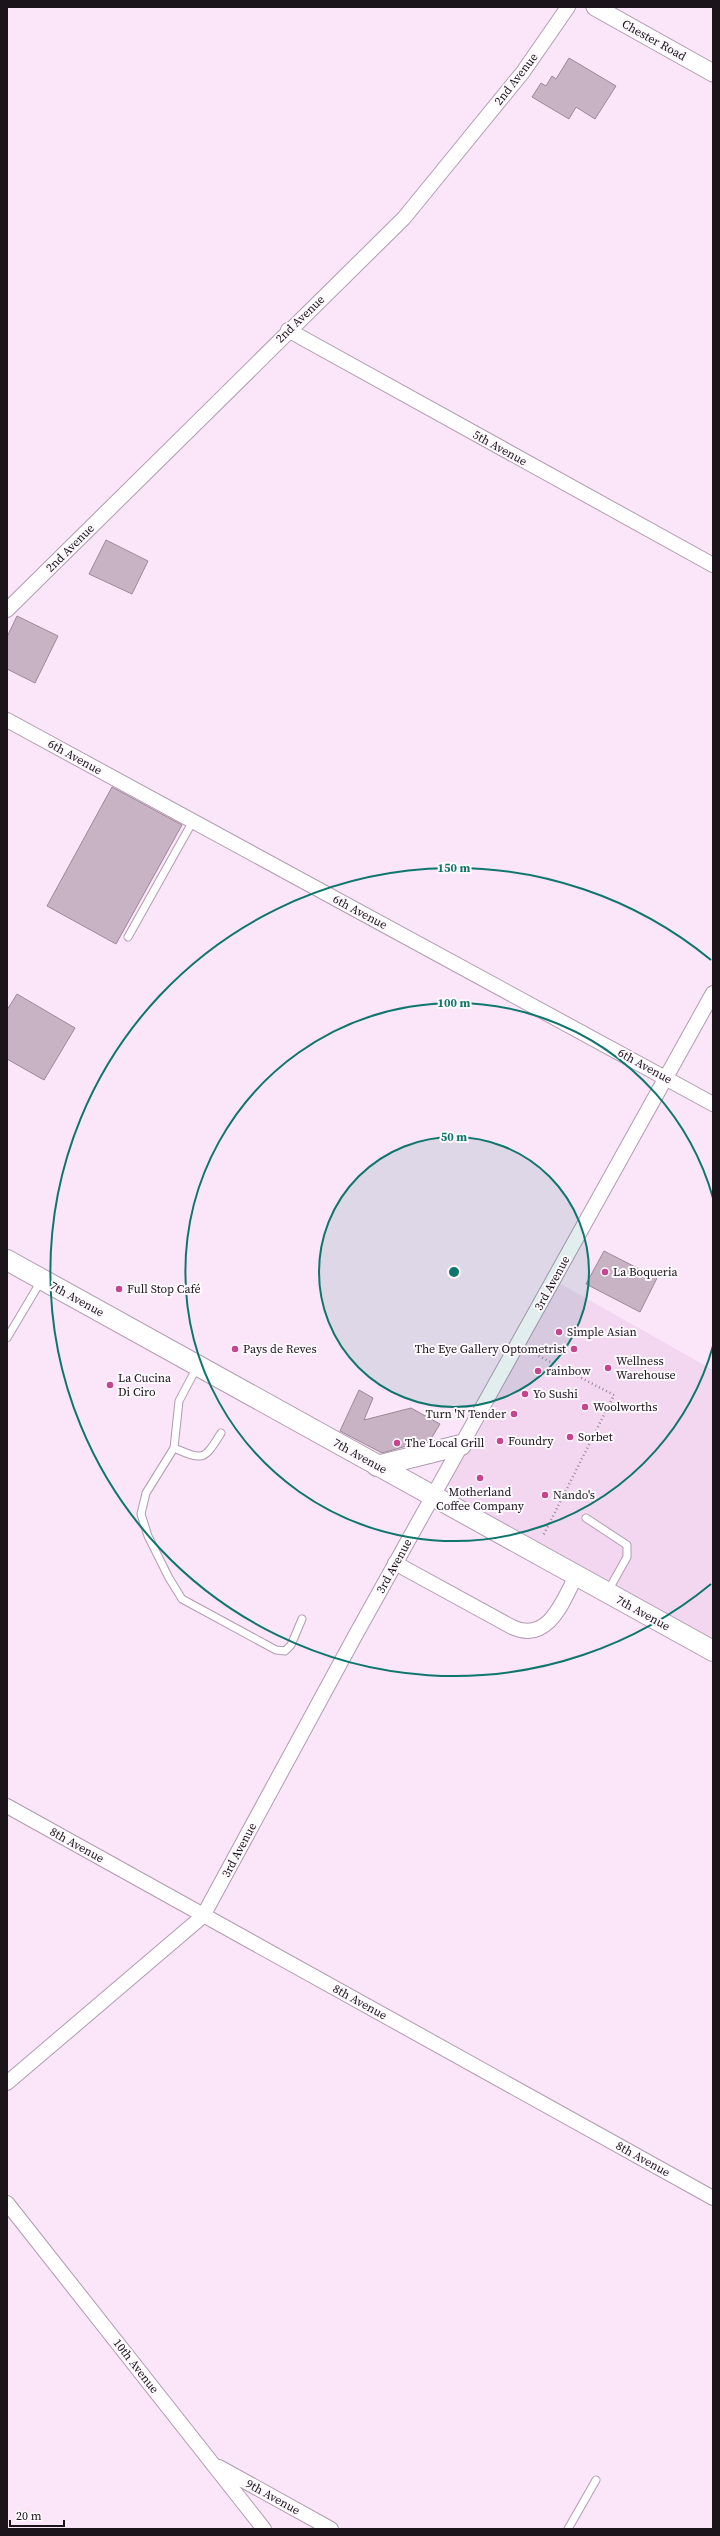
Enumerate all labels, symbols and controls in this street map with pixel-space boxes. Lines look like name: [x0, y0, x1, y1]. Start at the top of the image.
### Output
street label: Chester Road: [619, 16, 689, 64]
street label: 2nd Avenue: [491, 50, 541, 108]
street label: 2nd Avenue: [272, 292, 328, 346]
street label: 5th Avenue: [470, 427, 530, 469]
street label: 2nd Avenue: [42, 520, 98, 576]
street label: 6th Avenue: [45, 736, 105, 778]
text: 150 m: [438, 860, 471, 876]
street label: 6th Avenue: [330, 891, 390, 933]
text: 100 m: [438, 995, 471, 1011]
street label: 6th Avenue: [615, 1045, 675, 1087]
text: 50 m: [441, 1129, 467, 1145]
street label: 3rd Avenue: [530, 1253, 574, 1313]
place label: La Boqueria: [613, 1264, 679, 1280]
centre of rings: [447, 1265, 461, 1279]
marker: La Boqueria: [600, 1267, 610, 1277]
street label: 7th Avenue: [47, 1278, 107, 1320]
place label: Full Stop Café: [127, 1281, 201, 1297]
marker: Full Stop Café: [114, 1284, 124, 1294]
place label: Simple Asian: [567, 1324, 637, 1340]
marker: Simple Asian: [554, 1327, 564, 1337]
place label: Pays de Reves: [243, 1341, 317, 1357]
place label: The Eye Gallery Optometrist: [415, 1341, 566, 1357]
marker: Pays de Reves: [230, 1344, 240, 1354]
marker: The Eye Gallery Optometrist: [569, 1344, 579, 1354]
place label: Wellness Warehouse: [616, 1353, 676, 1383]
place label: rainbow: [546, 1363, 591, 1379]
marker: Wellness Warehouse: [603, 1363, 613, 1373]
marker: rainbow: [533, 1366, 543, 1376]
place label: La Cucina Di Ciro: [118, 1370, 172, 1400]
marker: La Cucina Di Ciro: [105, 1380, 115, 1390]
place label: Yo Sushi: [533, 1386, 578, 1402]
marker: Yo Sushi: [520, 1389, 530, 1399]
place label: Woolworths: [593, 1399, 657, 1415]
marker: Woolworths: [580, 1402, 590, 1412]
place label: Turn 'N Tender: [426, 1406, 506, 1422]
marker: Turn 'N Tender: [509, 1409, 519, 1419]
place label: Sorbet: [578, 1429, 613, 1445]
marker: Sorbet: [565, 1432, 575, 1442]
place label: Foundry: [508, 1433, 554, 1449]
street label: 7th Avenue: [330, 1435, 390, 1477]
place label: The Local Grill: [405, 1435, 485, 1451]
marker: Foundry: [495, 1436, 505, 1446]
marker: The Local Grill: [392, 1438, 402, 1448]
marker: Motherland Coffee Company: [475, 1473, 485, 1483]
place label: Motherland Coffee Company: [436, 1484, 525, 1514]
place label: Nando's: [553, 1487, 595, 1503]
marker: Nando's: [540, 1490, 550, 1500]
street label: 3rd Avenue: [372, 1536, 416, 1596]
street label: 7th Avenue: [613, 1592, 673, 1634]
street label: 3rd Avenue: [218, 1820, 260, 1880]
street label: 8th Avenue: [47, 1824, 107, 1866]
street label: 8th Avenue: [330, 1981, 390, 2023]
street label: 8th Avenue: [613, 2138, 673, 2180]
street label: 10th Avenue: [110, 2335, 162, 2397]
street label: 9th Avenue: [243, 2476, 303, 2518]
scale bar: [10, 2502, 64, 2528]
text: 20 m: [16, 2508, 42, 2524]

